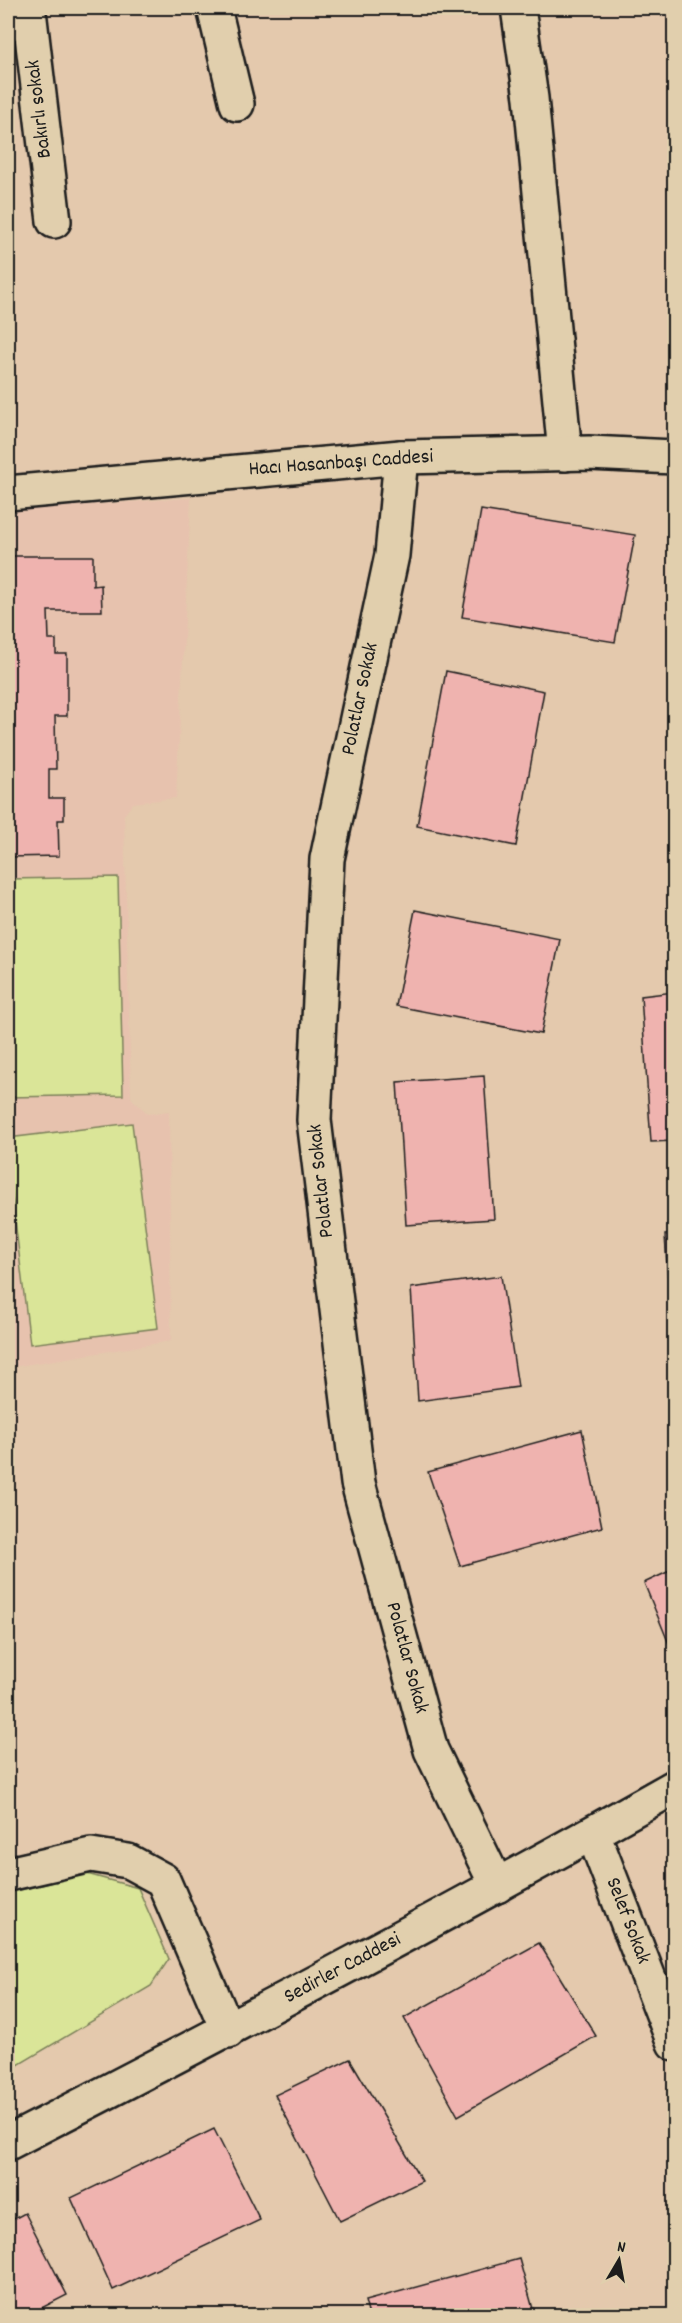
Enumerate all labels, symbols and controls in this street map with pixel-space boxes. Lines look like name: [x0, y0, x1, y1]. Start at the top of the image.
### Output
street label: Bakırlı sokak: [19, 58, 61, 160]
street label: Hacı Hasanbaşı Caddesi: [248, 443, 435, 485]
street label: Polatlar Sokak: [334, 640, 388, 758]
street label: Polatlar Sokak: [301, 1122, 343, 1240]
street label: Polatlar Sokak: [377, 1599, 435, 1717]
street label: Selef Sokak: [597, 1873, 657, 1969]
street label: Sedirler Caddesi: [279, 1925, 407, 2012]
north arrow: [589, 2230, 649, 2290]
text: N: [615, 2236, 627, 2260]

